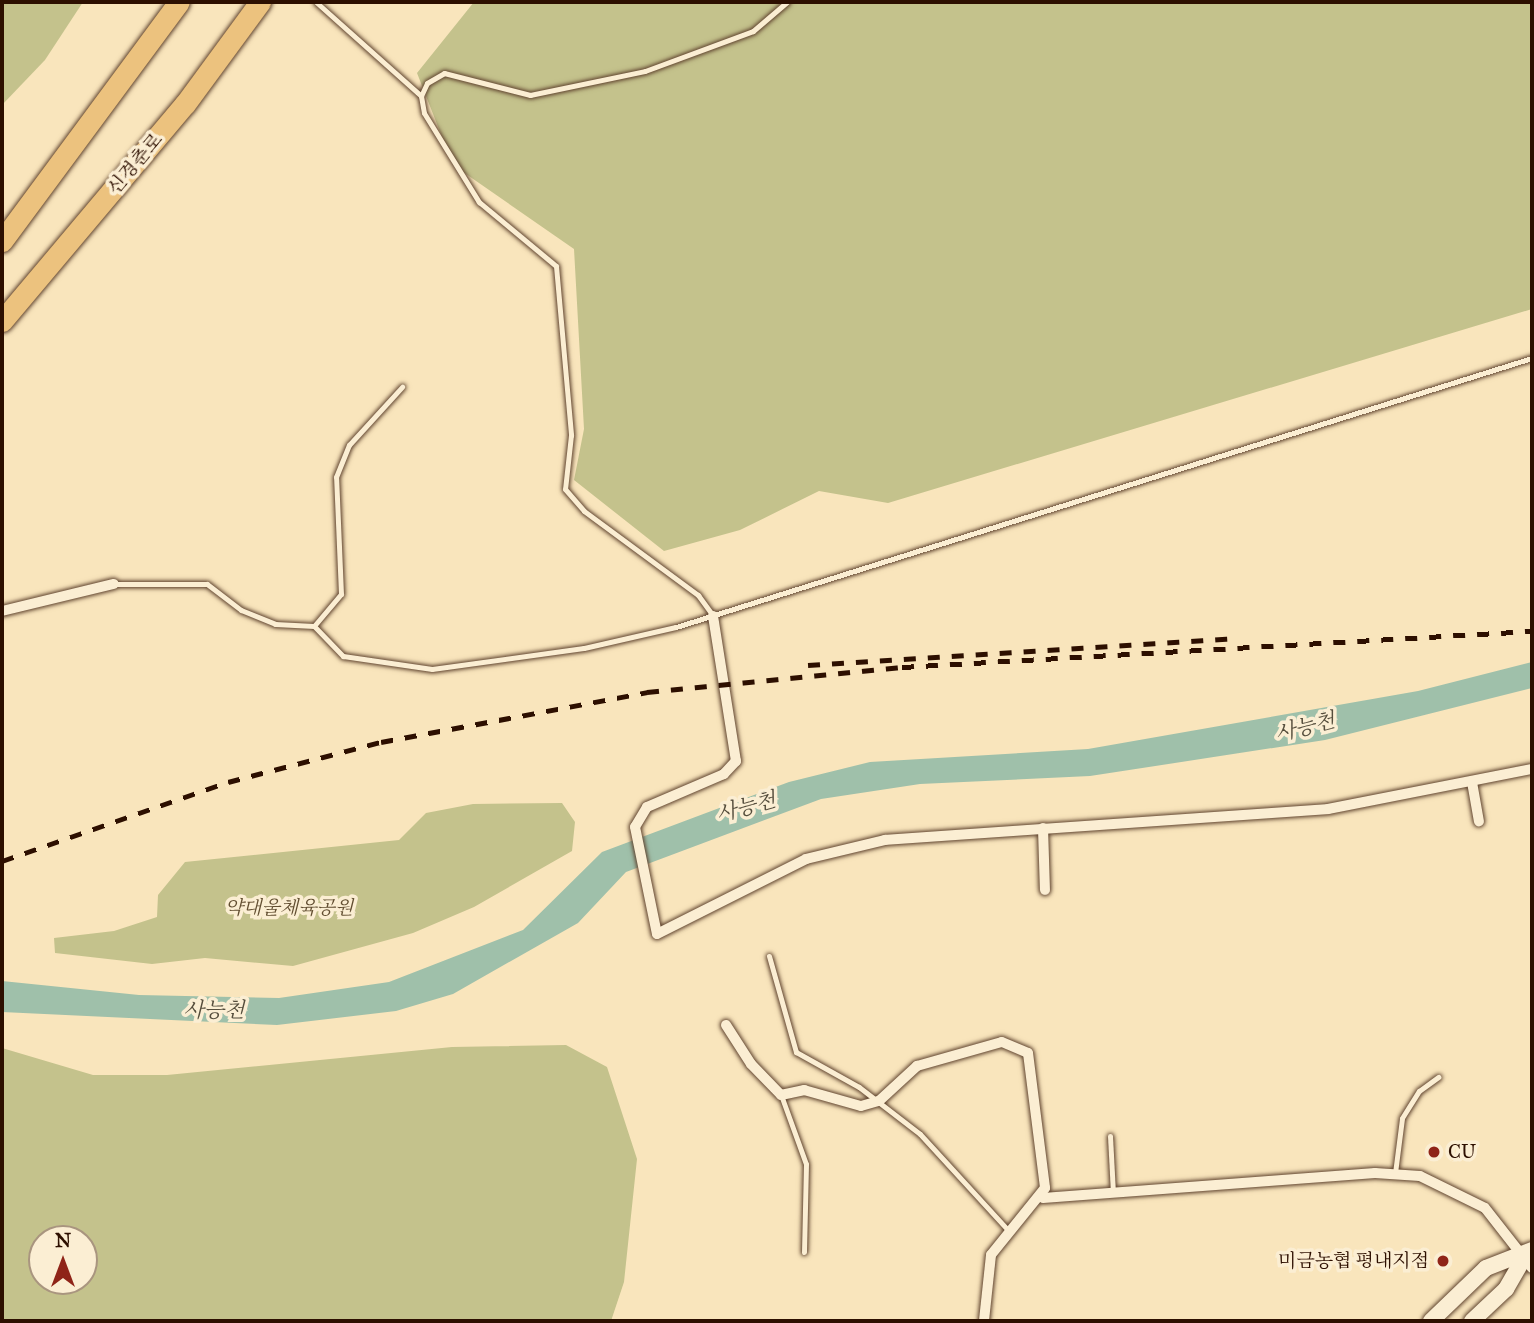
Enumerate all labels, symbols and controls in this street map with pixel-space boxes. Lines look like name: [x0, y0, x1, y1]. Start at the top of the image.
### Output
street label: 신경춘로: [103, 129, 167, 199]
water label: 사능천: [1272, 707, 1338, 747]
water label: 사능천: [713, 787, 779, 827]
park label: 약대울체육공원: [225, 897, 353, 919]
water label: 사능천: [184, 997, 244, 1023]
place label: CU: [1448, 1141, 1476, 1163]
marker: CU: [1426, 1144, 1442, 1160]
north arrow: [28, 1225, 98, 1295]
text: N: [55, 1229, 71, 1252]
place label: 미금농협 평내지점: [1278, 1250, 1429, 1272]
marker: 미금농협 평내지점: [1435, 1253, 1451, 1269]

